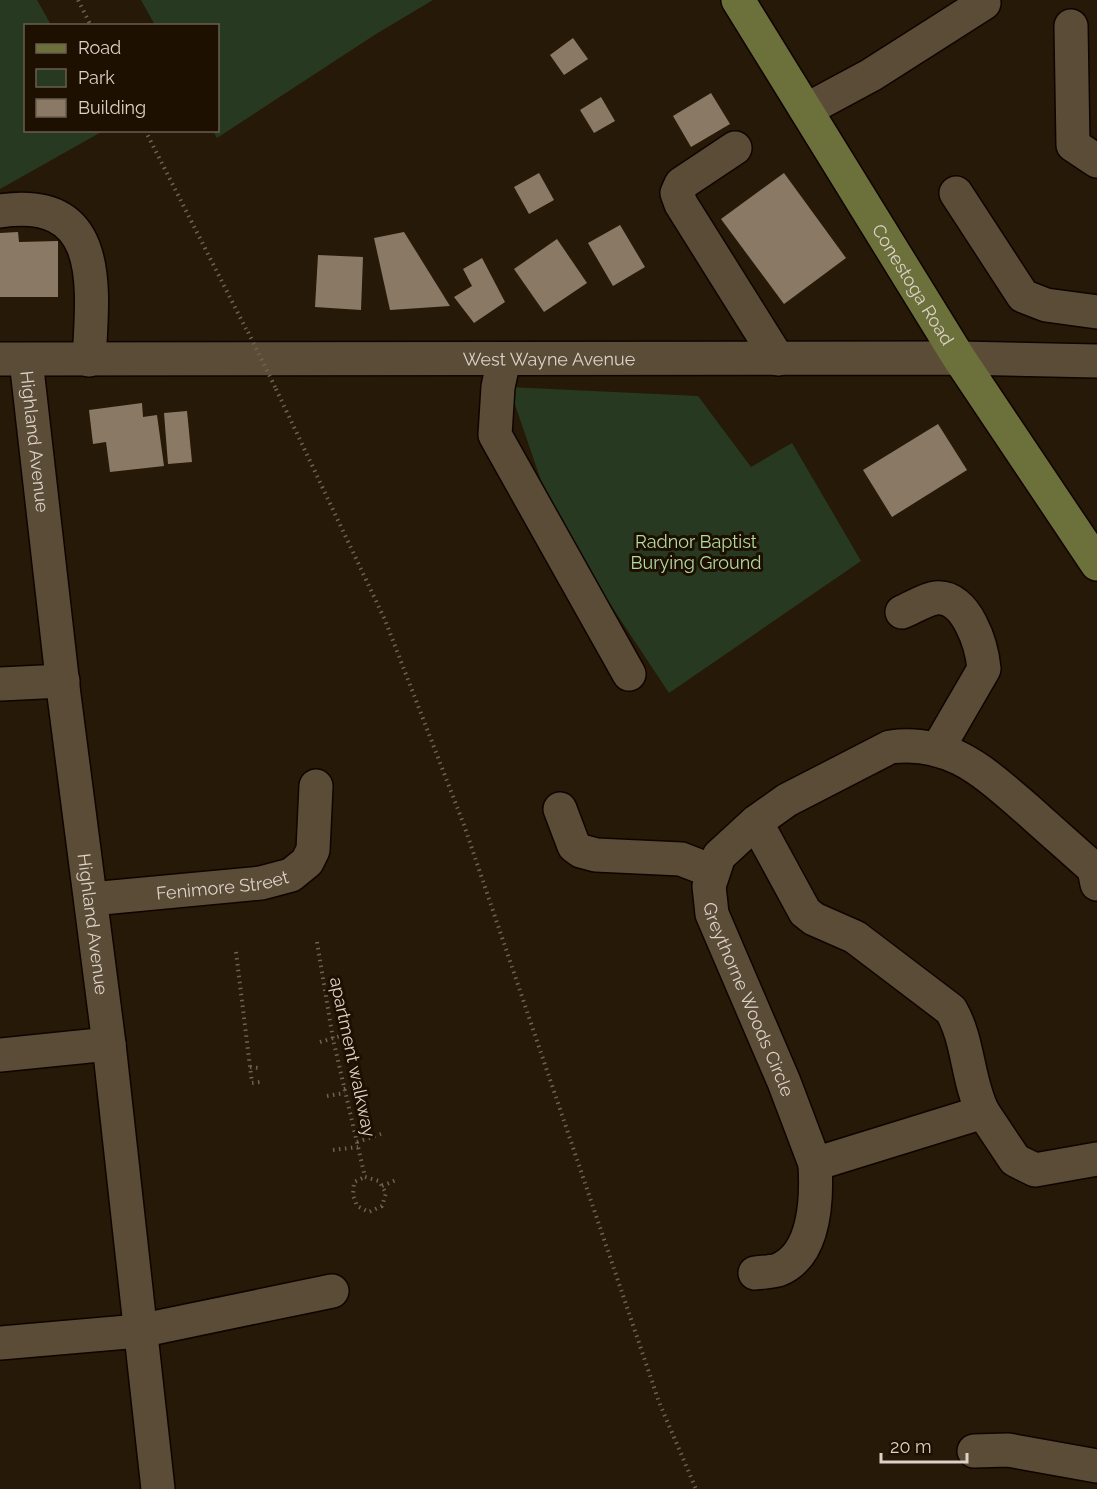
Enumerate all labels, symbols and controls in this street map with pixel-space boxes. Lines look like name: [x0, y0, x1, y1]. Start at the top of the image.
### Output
legend: [24, 24, 219, 132]
text: Road: [78, 37, 121, 58]
text: Park: [78, 67, 115, 88]
text: Building: [78, 97, 146, 118]
street label: Conestoga Road: [868, 220, 959, 349]
street label: West Wayne Avenue: [463, 348, 636, 369]
street label: Highland Avenue: [17, 369, 54, 514]
park label: Radnor Baptist Burying Ground: [631, 531, 761, 573]
street label: Highland Avenue: [74, 852, 113, 996]
street label: Fenimore Street: [155, 866, 291, 903]
street label: Greythorne Woods Circle: [700, 901, 799, 1100]
street label: apartment walkway: [326, 975, 380, 1139]
scale bar: [881, 1426, 966, 1464]
text: 20 m: [890, 1436, 932, 1457]

